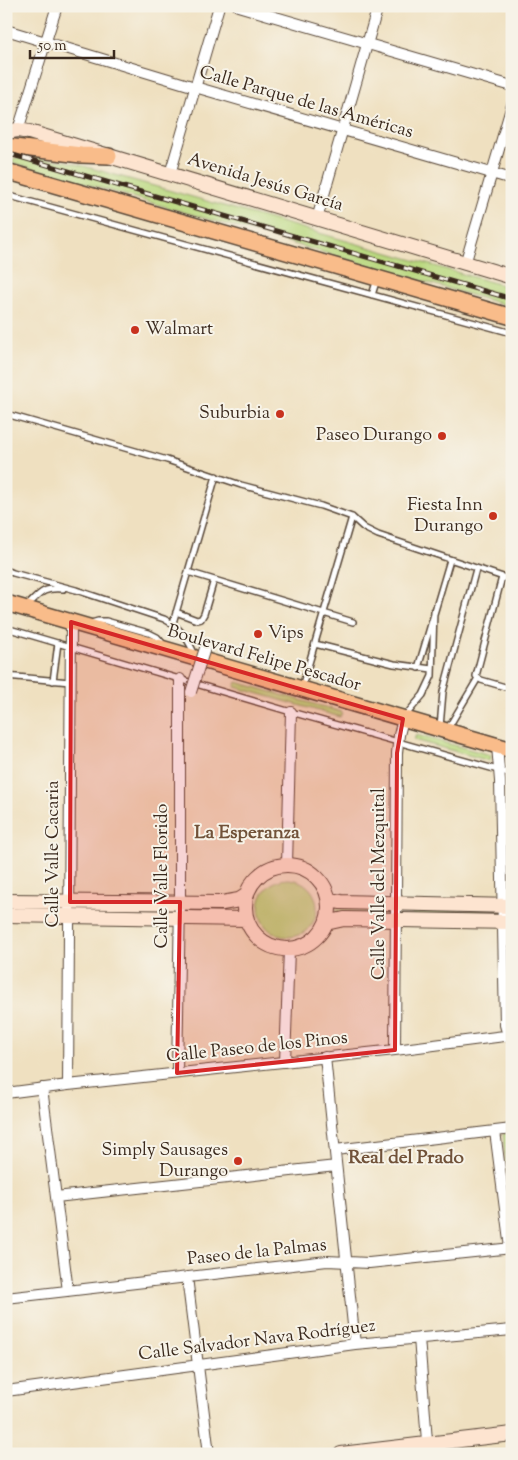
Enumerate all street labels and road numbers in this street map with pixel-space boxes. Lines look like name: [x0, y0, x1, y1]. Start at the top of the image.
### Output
street label: Calle Parque de las Américas: [196, 60, 416, 146]
street label: Avenida Jesús García: [184, 147, 346, 219]
street label: Boulevard Felipe Pescador: [164, 619, 364, 699]
street label: Calle Valle Cacaria: [41, 780, 67, 928]
street label: Calle Valle del Mezquital: [367, 788, 393, 980]
street label: Calle Valle Florido: [150, 803, 176, 948]
street label: Calle Paseo de los Pinos: [165, 1026, 349, 1070]
street label: Paseo de la Palmas: [186, 1233, 328, 1273]
street label: Calle Salvador Nava Rodríguez: [137, 1314, 377, 1368]

